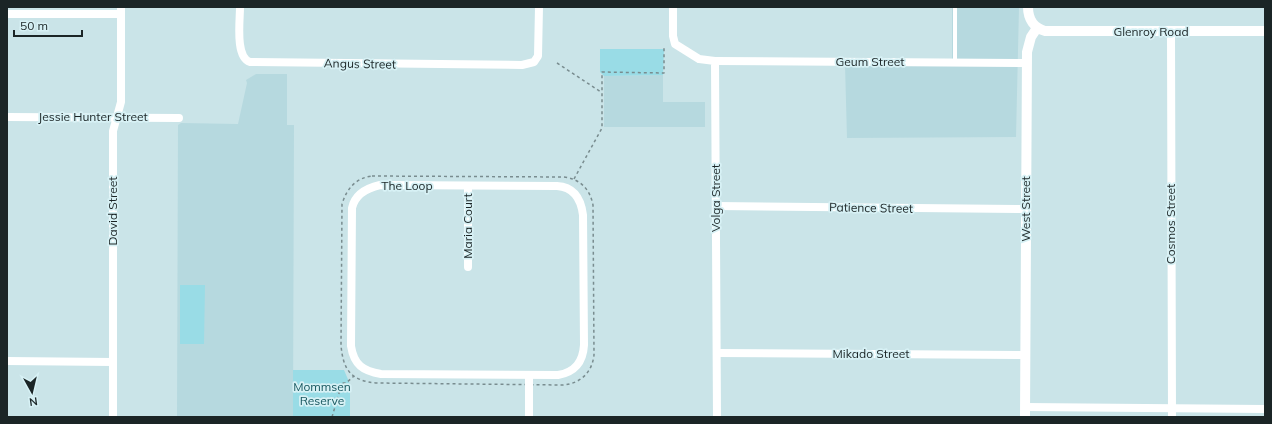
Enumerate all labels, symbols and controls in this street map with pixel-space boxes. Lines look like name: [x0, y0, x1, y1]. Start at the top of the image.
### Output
scale bar: [14, 12, 82, 38]
text: 50 m: [20, 18, 48, 33]
street label: Glenroy Road: [1113, 24, 1189, 39]
street label: Geum Street: [835, 54, 905, 69]
street label: Angus Street: [324, 55, 396, 72]
street label: Jessie Hunter Street: [38, 109, 148, 124]
street label: Volga Street: [708, 164, 723, 232]
street label: West Street: [1018, 176, 1033, 242]
street label: David Street: [105, 177, 120, 245]
street label: The Loop: [381, 178, 433, 193]
street label: Cosmos Street: [1163, 184, 1178, 264]
street label: Maria Court: [460, 193, 475, 259]
street label: Patience Street: [829, 199, 913, 216]
street label: Mikado Street: [833, 346, 909, 361]
north arrow: [12, 372, 52, 412]
park label: Mommsen Reserve: [293, 379, 351, 408]
text: N: [28, 394, 38, 409]

